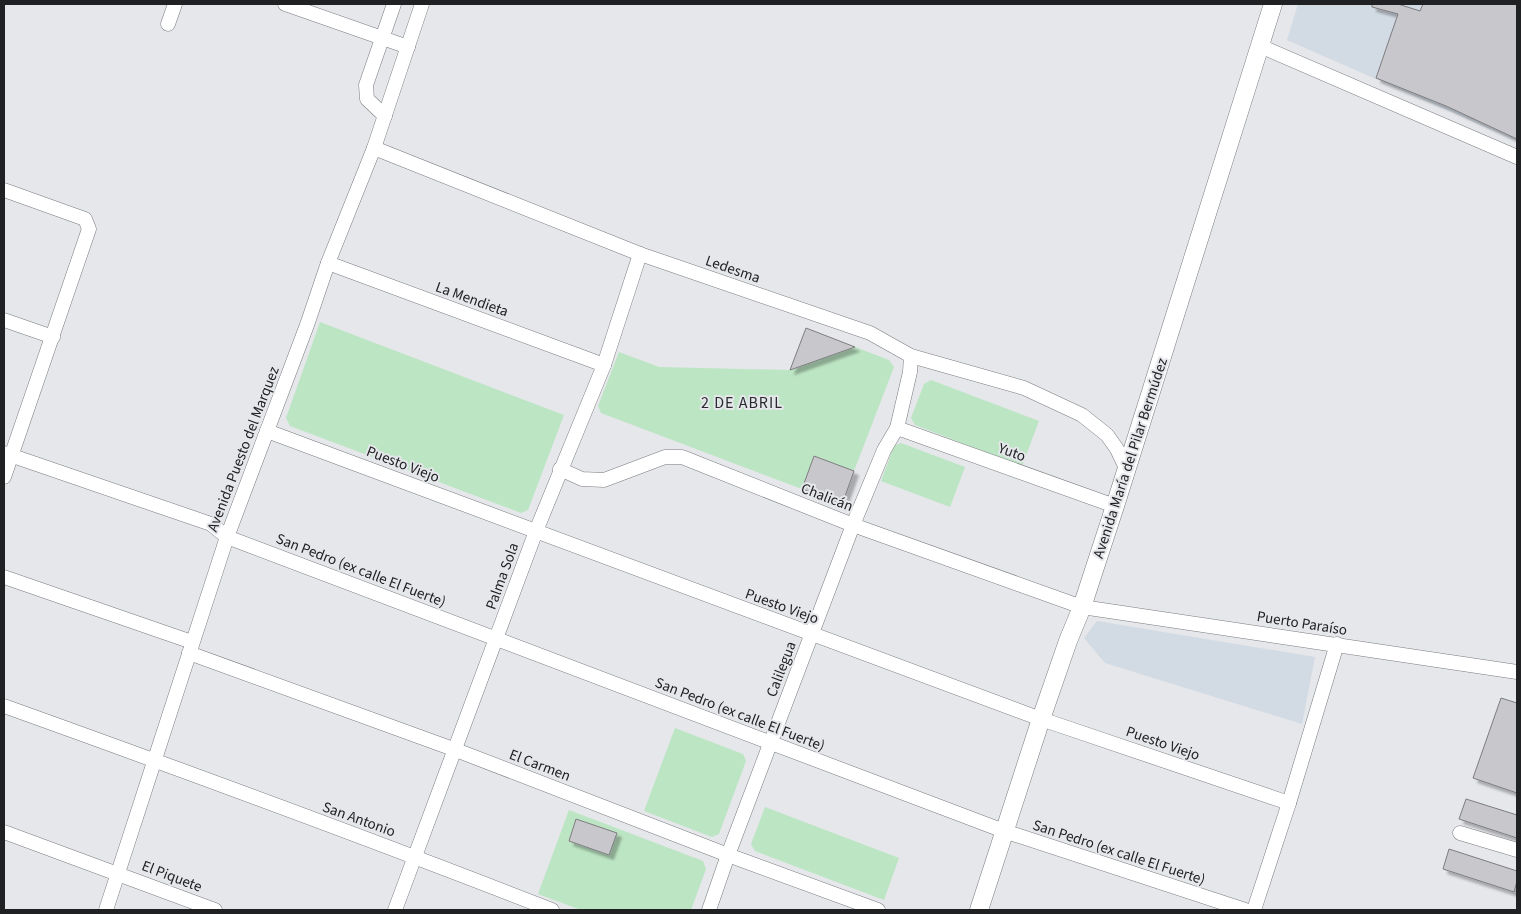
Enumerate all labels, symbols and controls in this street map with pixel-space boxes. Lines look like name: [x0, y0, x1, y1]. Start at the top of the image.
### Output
street label: Ledesma: [703, 250, 763, 289]
street label: La Mendieta: [433, 277, 511, 322]
street label: Avenida María del Pilar Bermúdez: [1088, 355, 1173, 561]
street label: Avenida Puesto del Marquez: [202, 363, 285, 535]
district label: 2 DE ABRIL: [701, 392, 783, 414]
street label: Yuto: [994, 438, 1028, 467]
street label: Puesto Viejo: [363, 441, 442, 488]
street label: Chalicán: [798, 478, 856, 517]
street label: San Pedro (ex calle El Fuerte): [273, 528, 449, 613]
street label: Palma Sola: [481, 540, 524, 613]
street label: Puesto Viejo: [742, 583, 821, 629]
street label: Puerto Paraíso: [1255, 606, 1349, 641]
street label: Calilegua: [761, 638, 802, 700]
street label: San Pedro (ex calle El Fuerte): [652, 672, 828, 757]
street label: Puesto Viejo: [1123, 721, 1203, 766]
street label: El Carmen: [506, 744, 574, 787]
street label: San Antonio: [319, 797, 398, 842]
street label: San Pedro (ex calle El Fuerte): [1030, 815, 1208, 890]
street label: El Piquete: [139, 855, 205, 898]

